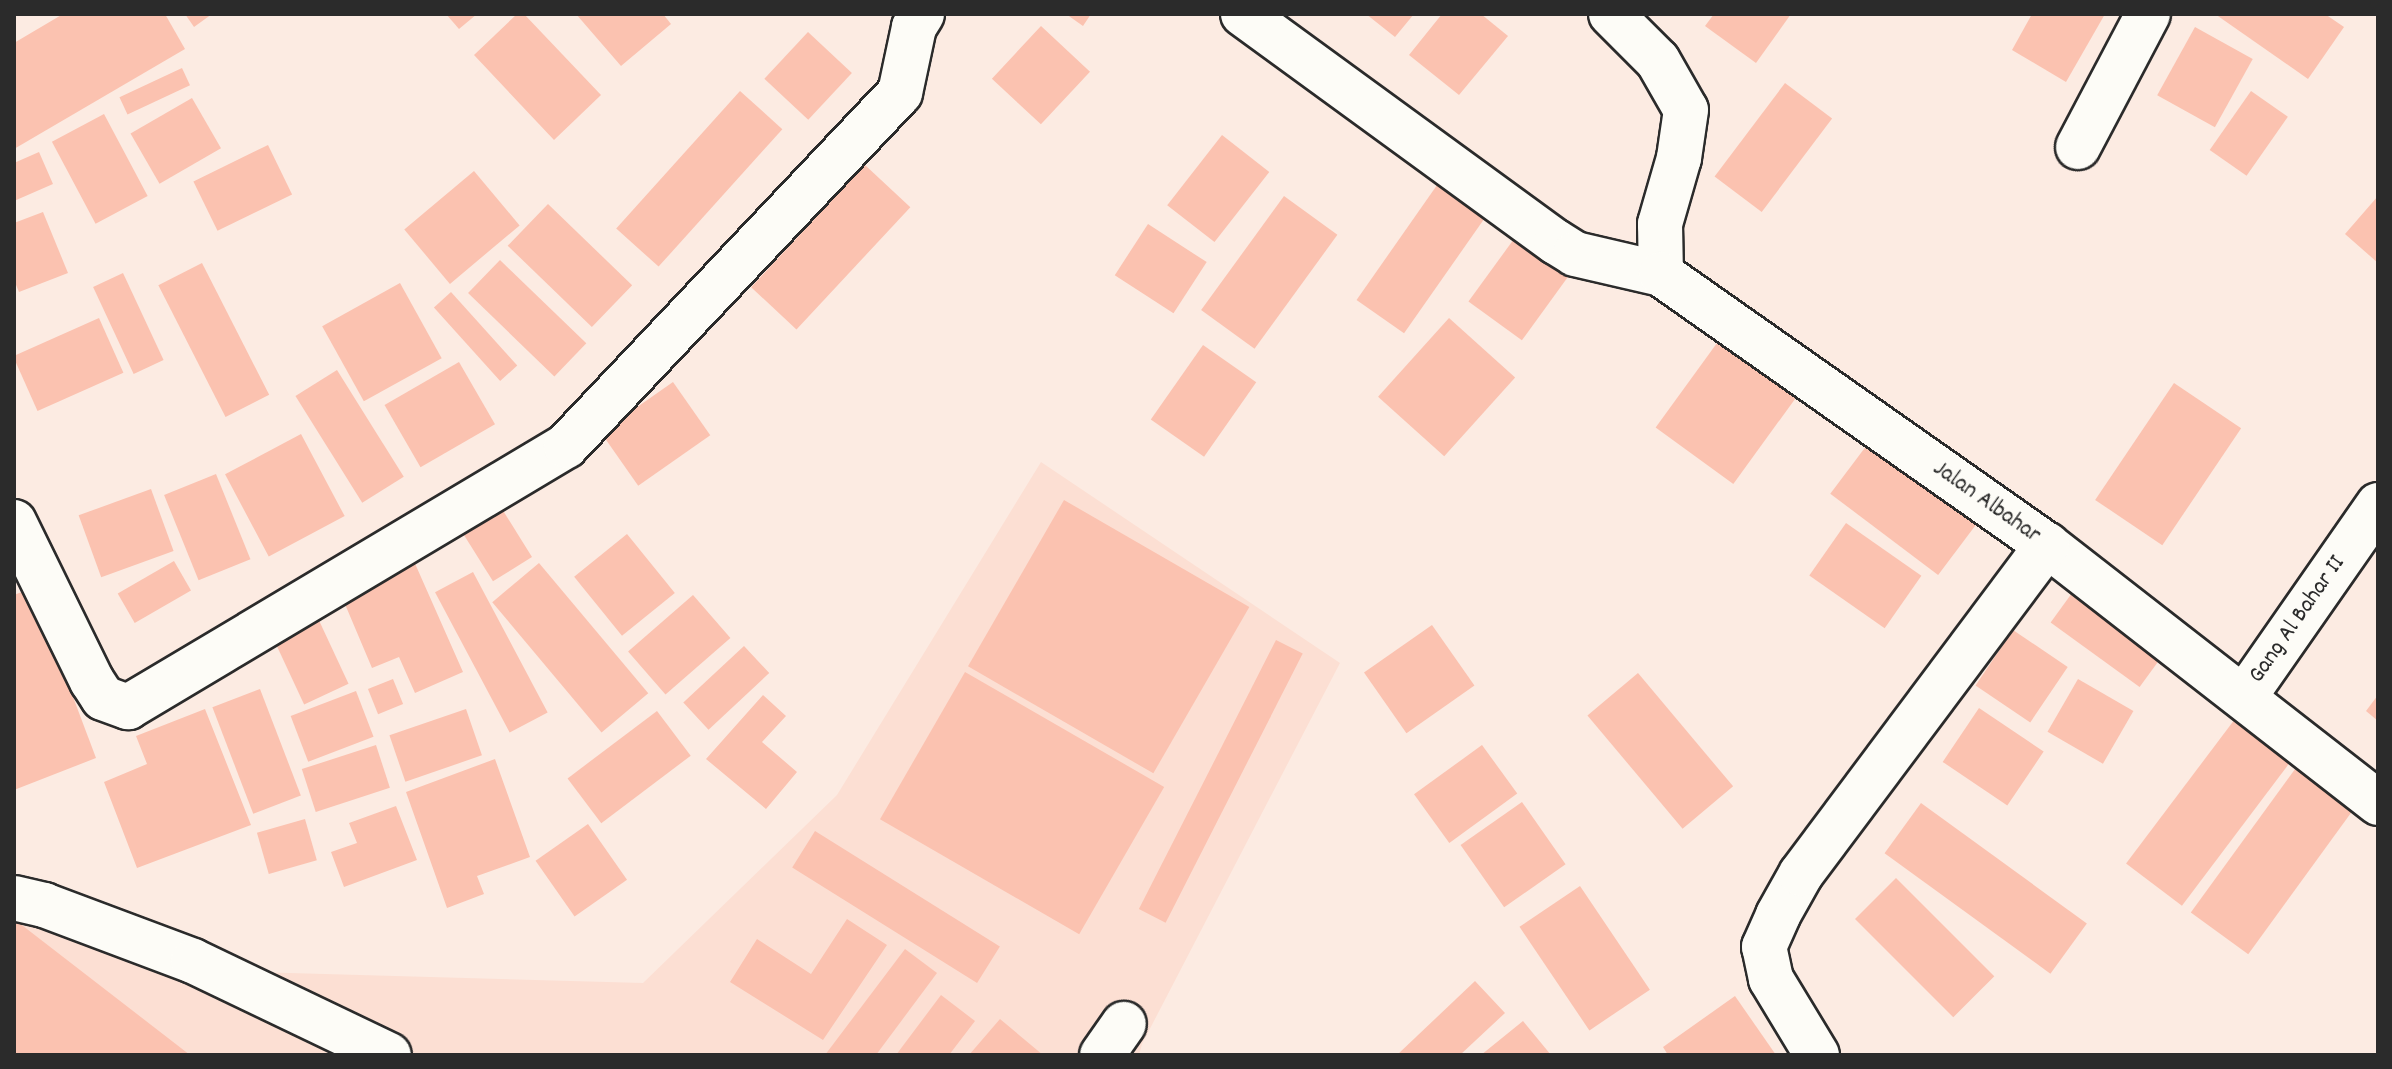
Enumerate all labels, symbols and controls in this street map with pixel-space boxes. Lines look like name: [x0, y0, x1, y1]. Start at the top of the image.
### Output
street label: Jalan Albahar: [1926, 455, 2046, 551]
street label: Gang Al Bahar II: [2243, 551, 2353, 689]

